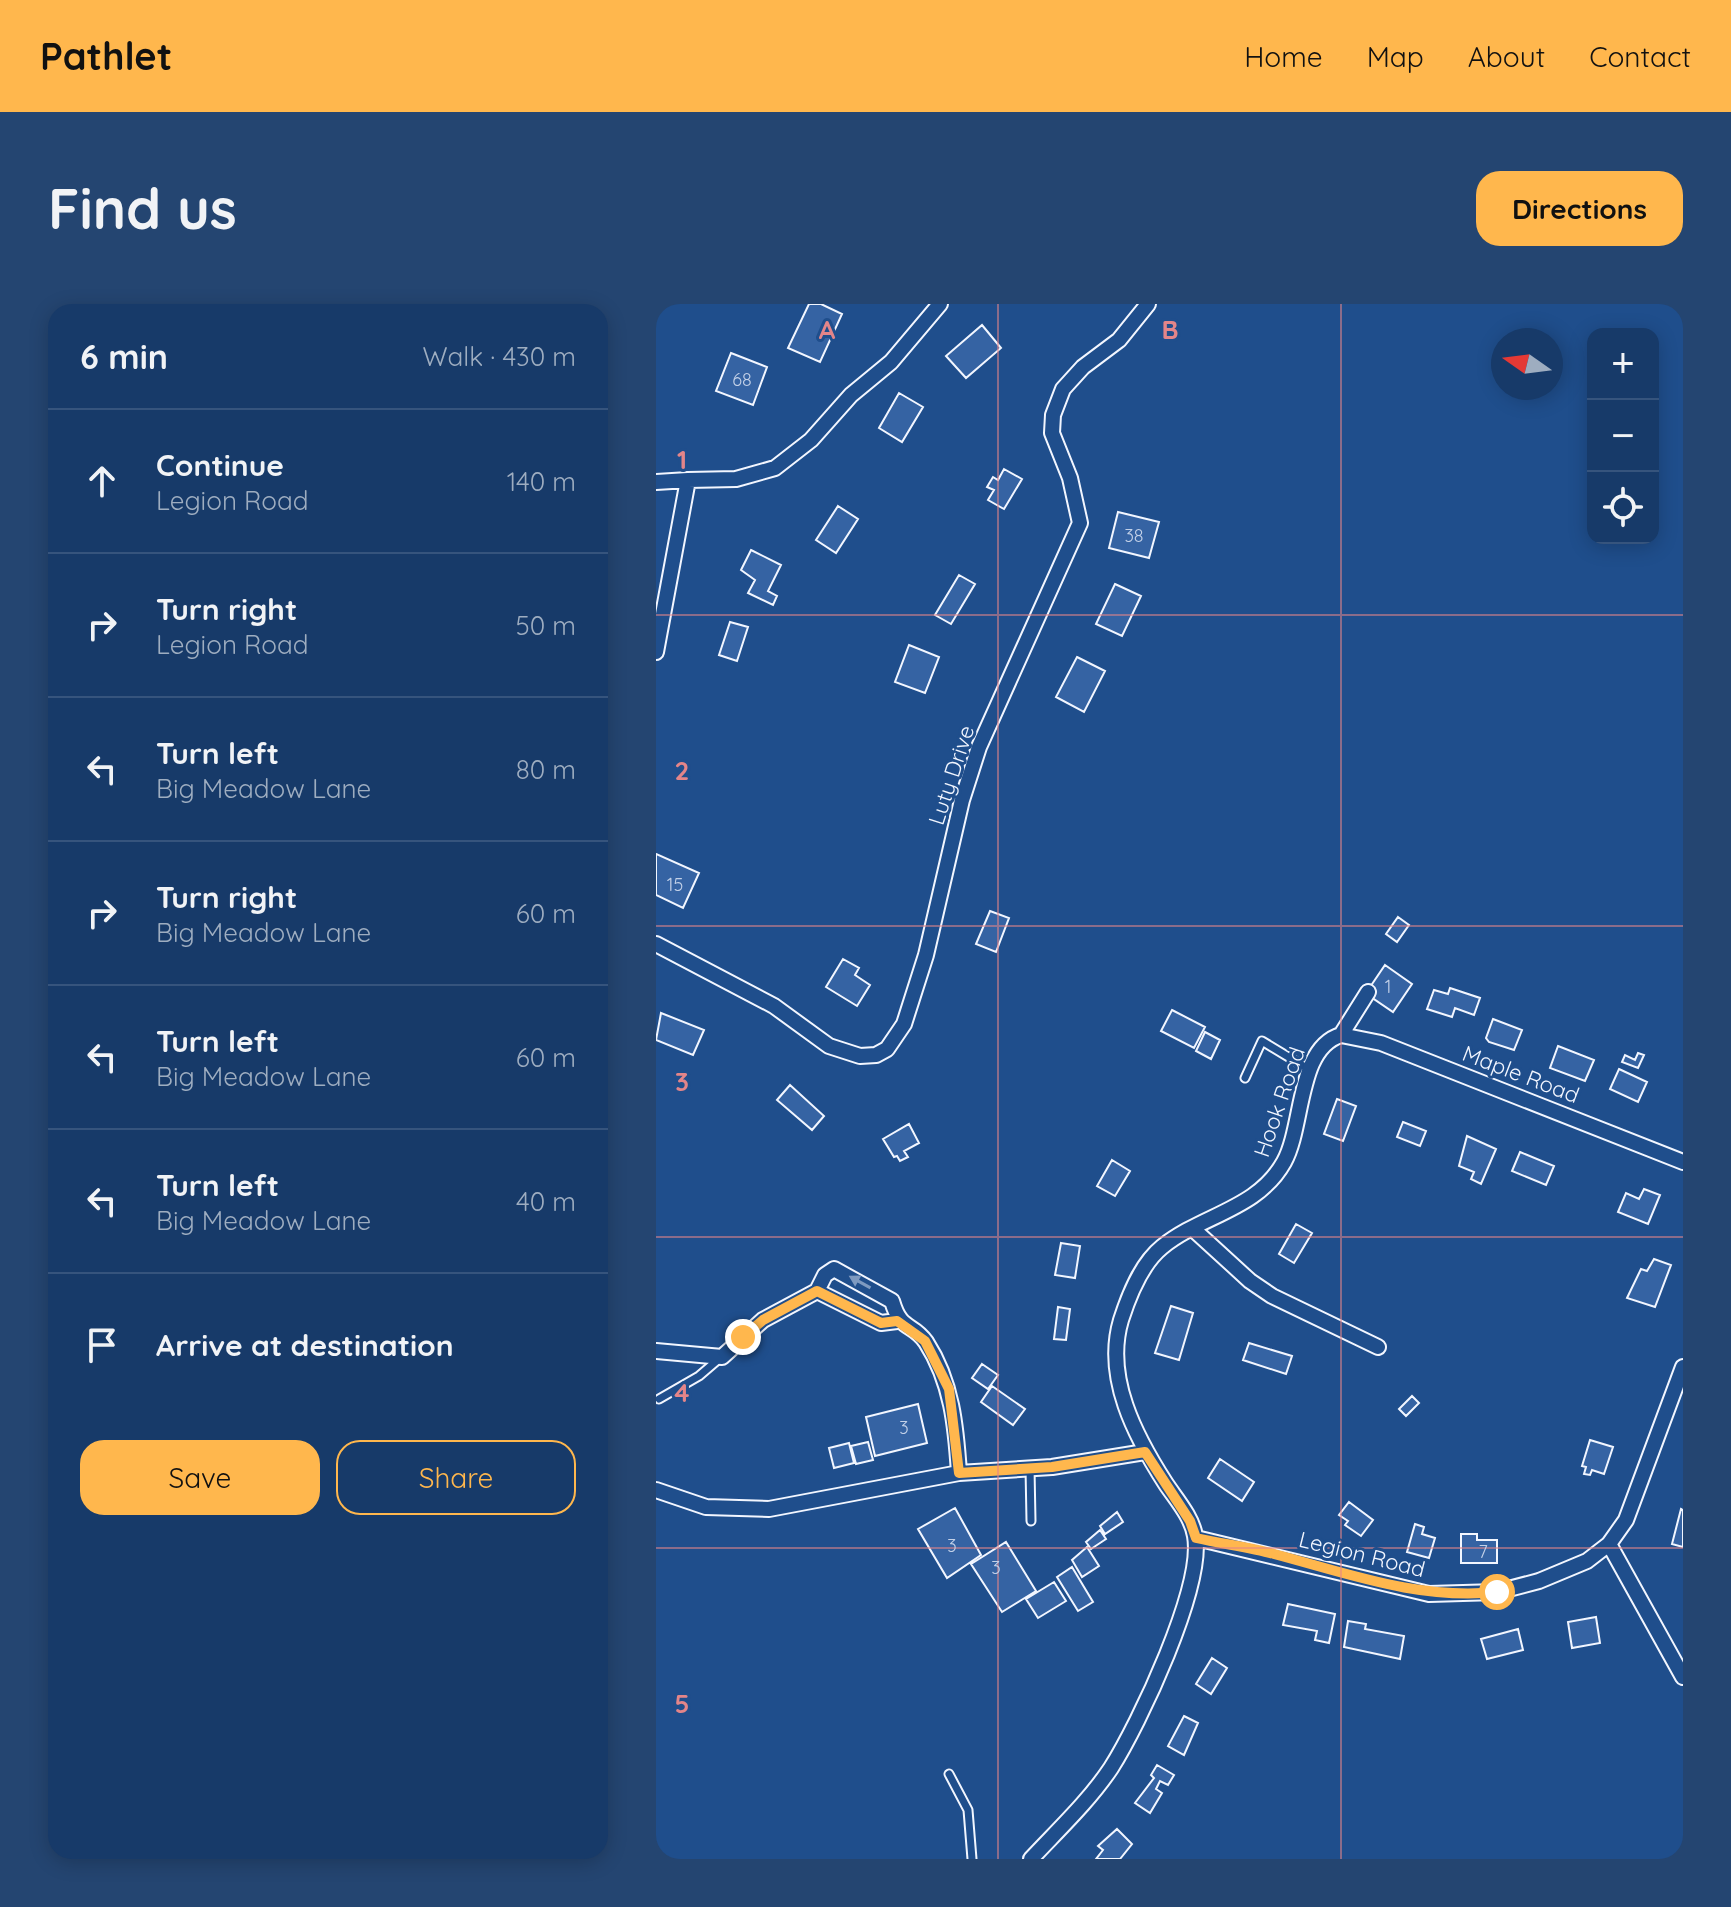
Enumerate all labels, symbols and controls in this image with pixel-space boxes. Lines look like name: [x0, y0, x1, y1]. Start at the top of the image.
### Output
text: Pathlet: [40, 32, 172, 80]
text: Home: [1244, 39, 1323, 74]
text: Map: [1367, 39, 1424, 74]
text: About: [1468, 39, 1545, 74]
text: Contact: [1589, 39, 1691, 74]
button: Directions: [1476, 171, 1683, 246]
text: Find us: [48, 173, 237, 243]
text: A: [819, 313, 836, 346]
text: B: [1161, 313, 1179, 346]
north arrow: [1491, 328, 1563, 400]
map controls: [1587, 328, 1659, 544]
button: +: [1587, 328, 1659, 400]
text: 6 min: [80, 335, 168, 378]
text: Walk · 430 m: [423, 340, 576, 373]
house number: 68: [732, 368, 752, 391]
button: −: [1587, 400, 1659, 472]
text: 1: [677, 443, 687, 476]
text: Continue: [156, 446, 284, 484]
icon: ahead: [80, 459, 124, 503]
text: 140 m: [507, 465, 576, 498]
button: locate: [1587, 472, 1659, 544]
text: Legion Road: [156, 484, 309, 517]
house number: 38: [1124, 524, 1144, 547]
text: Turn right: [156, 590, 297, 628]
icon: right: [80, 603, 124, 647]
text: 50 m: [516, 609, 576, 642]
text: Legion Road: [156, 628, 309, 661]
street label: Luty Drive: [922, 722, 980, 828]
text: Turn left: [156, 734, 279, 772]
icon: left: [80, 747, 124, 791]
text: 80 m: [516, 753, 576, 786]
text: 2: [675, 754, 689, 787]
text: Big Meadow Lane: [156, 772, 371, 805]
house number: 15: [667, 873, 683, 896]
text: Turn right: [156, 878, 297, 916]
icon: right: [80, 891, 124, 935]
text: 60 m: [516, 897, 576, 930]
text: Big Meadow Lane: [156, 916, 371, 949]
house number: 1: [1385, 975, 1391, 998]
text: Turn left: [156, 1022, 279, 1060]
icon: left: [80, 1035, 124, 1079]
street label: Maple Road: [1459, 1039, 1583, 1109]
text: 60 m: [516, 1041, 576, 1074]
street label: Hook Road: [1247, 1043, 1311, 1161]
text: Big Meadow Lane: [156, 1060, 371, 1093]
text: 3: [675, 1065, 689, 1098]
text: Turn left: [156, 1166, 279, 1204]
icon: left: [80, 1179, 124, 1223]
text: 40 m: [516, 1185, 576, 1218]
text: Big Meadow Lane: [156, 1204, 371, 1237]
one-way arrow: [848, 1276, 871, 1289]
route end: [725, 1319, 761, 1355]
icon: arrive: [80, 1323, 124, 1367]
text: Arrive at destination: [156, 1326, 454, 1364]
text: 4: [674, 1376, 690, 1409]
house number: 3: [899, 1416, 909, 1439]
button: Save: [80, 1440, 320, 1515]
button: Share: [336, 1440, 576, 1515]
street label: Legion Road: [1296, 1525, 1428, 1583]
house number: 3: [947, 1534, 957, 1557]
house number: 7: [1478, 1540, 1488, 1563]
house number: 3: [991, 1556, 1001, 1579]
route start: [1479, 1574, 1515, 1610]
text: 5: [675, 1687, 689, 1720]

